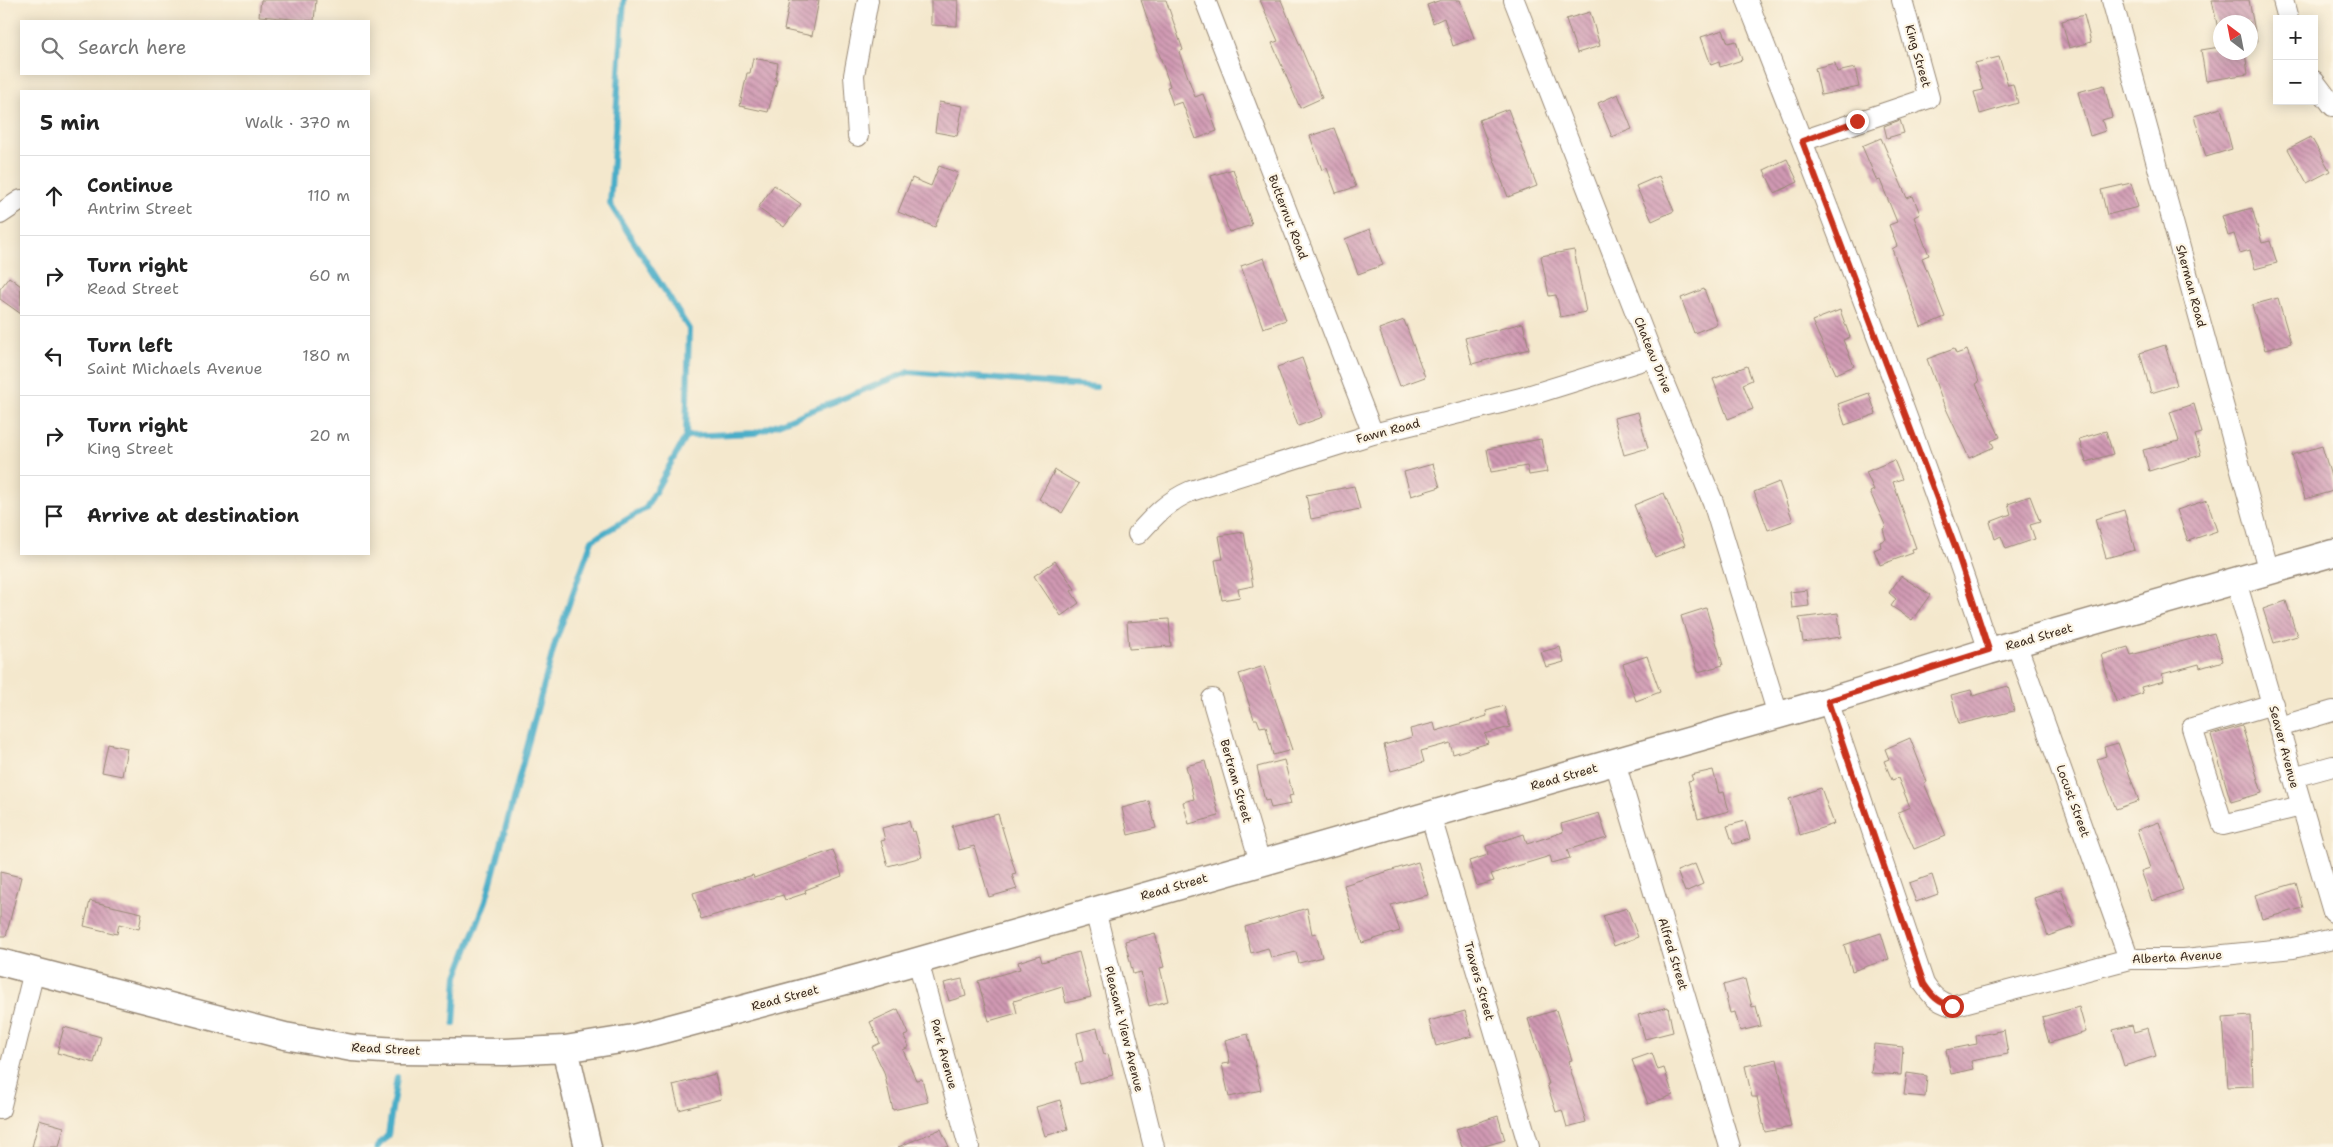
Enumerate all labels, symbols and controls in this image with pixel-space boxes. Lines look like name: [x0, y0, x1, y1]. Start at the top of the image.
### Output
north arrow: [2213, 15, 2258, 60]
map controls: [2273, 15, 2318, 105]
button: +: [2273, 15, 2318, 60]
search box: [20, 20, 370, 75]
street label: King Street: [1901, 23, 1935, 89]
icon: search: [38, 34, 66, 62]
text: Search here: [78, 35, 187, 60]
button: −: [2273, 60, 2318, 105]
text: 5 min: [40, 109, 100, 137]
route end: [1846, 110, 1869, 133]
text: Walk · 370 m: [245, 112, 350, 133]
text: Continue: [87, 173, 173, 198]
street label: Butternut Road: [1265, 173, 1312, 262]
icon: ahead: [40, 182, 68, 210]
text: 110 m: [307, 185, 350, 206]
text: Antrim Street: [87, 198, 193, 219]
street label: Sherman Road: [2172, 243, 2210, 330]
text: Turn right: [87, 253, 188, 278]
icon: right: [40, 262, 68, 290]
text: 60 m: [309, 265, 350, 286]
text: Read Street: [87, 278, 179, 299]
street label: Chateau Drive: [1630, 314, 1676, 396]
text: Turn left: [87, 333, 173, 358]
icon: left: [40, 342, 68, 370]
text: 180 m: [302, 345, 350, 366]
text: Saint Michaels Avenue: [87, 358, 263, 379]
text: Turn right: [87, 413, 188, 438]
street label: Fawn Road: [1354, 415, 1422, 447]
icon: right: [40, 422, 68, 450]
text: 20 m: [309, 425, 350, 446]
text: King Street: [87, 438, 173, 459]
icon: arrive: [40, 502, 68, 530]
text: Arrive at destination: [87, 503, 299, 528]
street label: Read Street: [2004, 620, 2074, 654]
street label: Seaver Avenue: [2265, 704, 2303, 790]
street label: Bertram Street: [1216, 737, 1256, 825]
street label: Read Street: [1529, 760, 1599, 794]
street label: Locust Street: [2052, 762, 2094, 840]
street label: Read Street: [1139, 870, 1209, 904]
street label: Alfred Street: [1654, 916, 1692, 992]
street label: Travers Street: [1460, 940, 1498, 1022]
street label: Alberta Avenue: [2132, 947, 2223, 967]
street label: Pleasant View Avenue: [1101, 964, 1147, 1094]
street label: Read Street: [750, 981, 820, 1015]
route start: [1941, 995, 1964, 1018]
street label: Park Avenue: [927, 1017, 961, 1091]
street label: Read Street: [351, 1039, 421, 1059]

